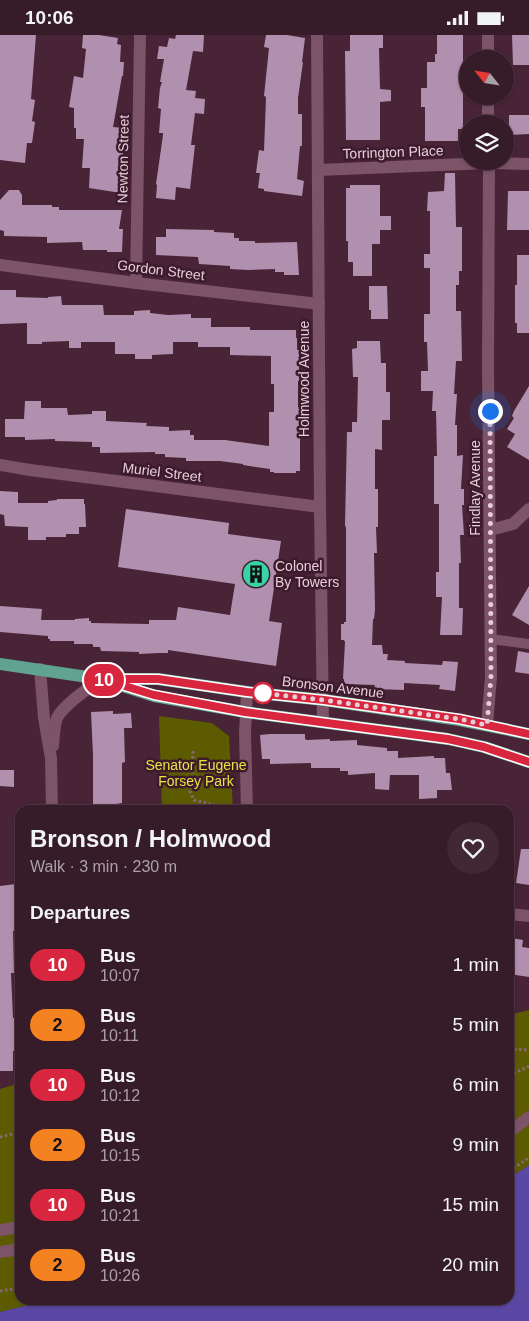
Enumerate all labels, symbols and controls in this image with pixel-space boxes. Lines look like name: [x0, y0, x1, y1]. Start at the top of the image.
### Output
text: 10:06: [25, 7, 74, 28]
north arrow: [459, 50, 514, 105]
map controls: [459, 50, 514, 170]
street label: Newton Street: [114, 114, 132, 203]
button: layers: [459, 115, 514, 170]
street label: Torrington Place: [342, 142, 444, 162]
street label: Gordon Street: [116, 257, 206, 283]
street label: Holmwood Avenue: [296, 321, 312, 437]
your location: [478, 399, 503, 424]
street label: Findlay Avenue: [467, 440, 483, 536]
street label: Muriel Street: [122, 459, 202, 485]
place label: Colonel By Towers: [275, 558, 339, 590]
building icon: Colonel By Towers: [241, 559, 271, 589]
line badge: 10: [82, 664, 126, 696]
text: 10: [94, 670, 114, 690]
street label: Bronson Avenue: [281, 673, 385, 701]
unlabelled marker: [252, 682, 274, 704]
park label: Senator Eugene Forsey Park: [145, 757, 247, 789]
button: heart: [447, 822, 499, 874]
text: Bronson / Holmwood: [30, 825, 271, 852]
text: Walk · 3 min · 230 m: [30, 858, 177, 875]
text: Departures: [30, 902, 130, 923]
text: Bus: [100, 945, 136, 966]
text: 1 min: [453, 954, 499, 975]
text: 10: [47, 955, 68, 975]
text: 10:07: [100, 967, 140, 984]
text: Bus: [100, 1005, 136, 1026]
text: 5 min: [453, 1014, 499, 1035]
text: 2: [52, 1015, 63, 1035]
text: 10:11: [100, 1027, 139, 1044]
text: Bus: [100, 1065, 136, 1086]
text: 6 min: [453, 1074, 499, 1095]
text: 10: [47, 1075, 68, 1095]
text: 10:12: [100, 1087, 140, 1104]
text: Bus: [100, 1125, 136, 1146]
text: 9 min: [453, 1134, 499, 1155]
text: 2: [52, 1135, 63, 1155]
text: 10:15: [100, 1147, 140, 1164]
text: Bus: [100, 1185, 136, 1206]
text: 15 min: [442, 1194, 499, 1215]
text: 10: [47, 1195, 68, 1215]
text: 10:21: [100, 1207, 140, 1224]
text: Bus: [100, 1245, 136, 1266]
text: 20 min: [442, 1254, 499, 1275]
text: 2: [52, 1255, 63, 1275]
text: 10:26: [100, 1267, 140, 1284]

